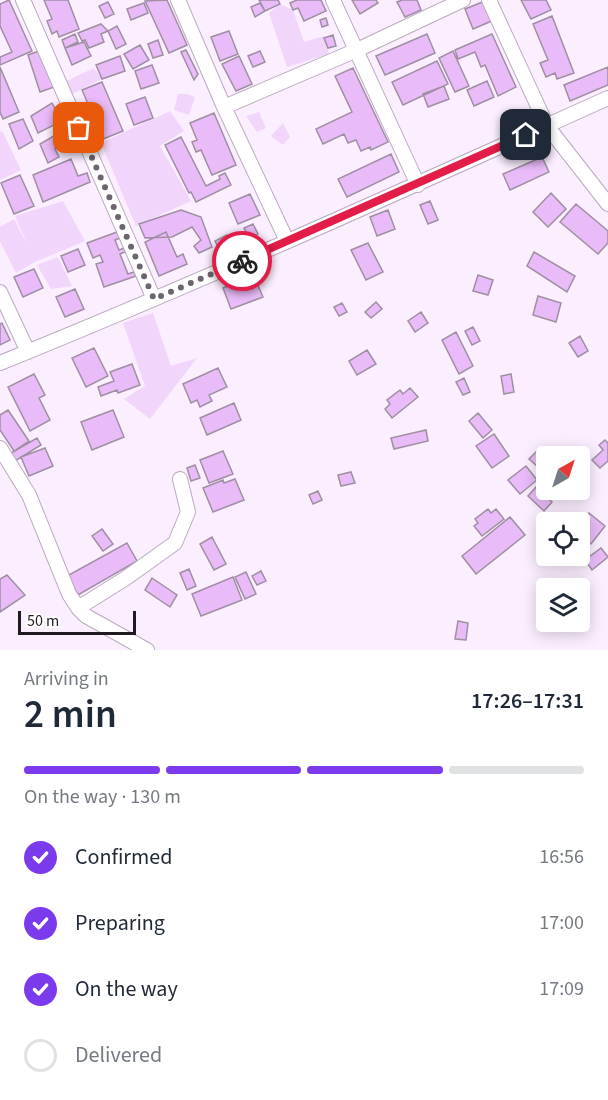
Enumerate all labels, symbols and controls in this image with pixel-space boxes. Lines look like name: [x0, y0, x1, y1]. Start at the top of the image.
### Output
pin: [53, 102, 104, 153]
pin: [500, 109, 551, 160]
icon: bag: [62, 111, 95, 144]
icon: home: [509, 118, 542, 151]
courier: [212, 231, 272, 291]
icon: bike: [226, 245, 259, 278]
north arrow: [536, 446, 590, 500]
map controls: [536, 446, 590, 632]
button: locate: [536, 512, 590, 566]
button: layers: [536, 578, 590, 632]
scale bar: [18, 608, 136, 636]
text: 50 m: [27, 610, 59, 632]
text: Arriving in: [24, 665, 109, 693]
text: 17:26–17:31: [471, 685, 584, 717]
text: 2 min: [24, 687, 117, 743]
text: On the way · 130 m: [24, 783, 181, 811]
icon: check: [24, 841, 57, 874]
text: Confirmed: [75, 841, 172, 873]
text: 16:56: [539, 843, 584, 871]
icon: check: [24, 907, 57, 940]
text: Preparing: [75, 907, 165, 939]
text: 17:00: [539, 909, 584, 937]
icon: check: [24, 973, 57, 1006]
text: On the way: [75, 973, 178, 1005]
text: 17:09: [539, 975, 584, 1003]
text: Delivered: [75, 1039, 162, 1071]

